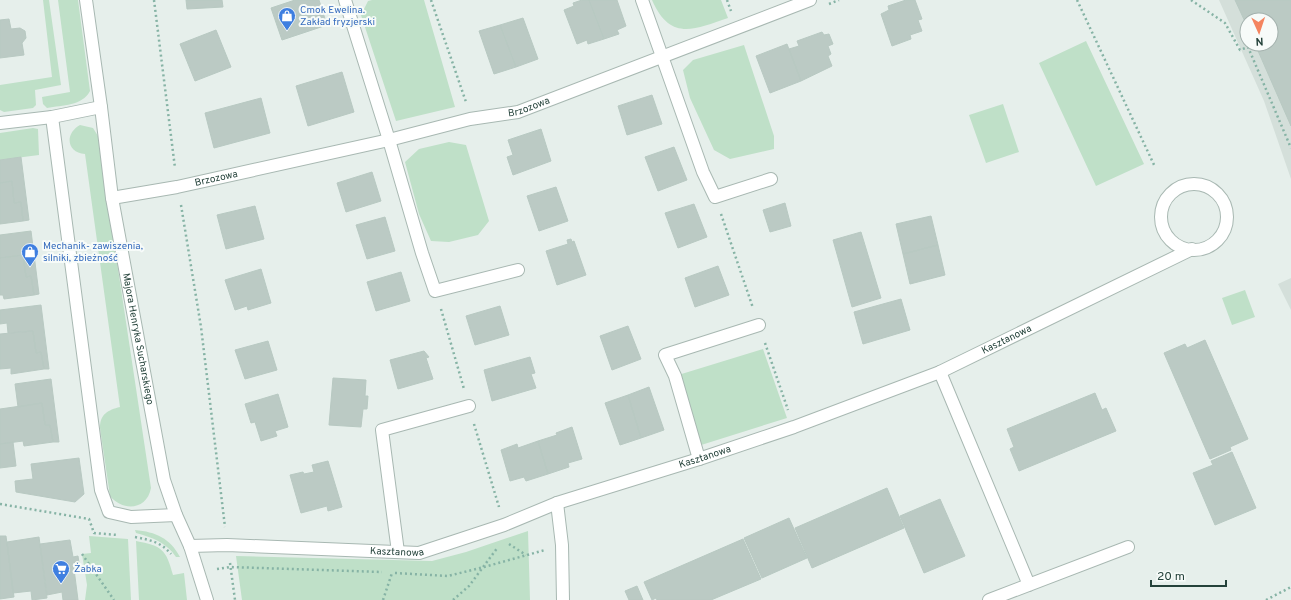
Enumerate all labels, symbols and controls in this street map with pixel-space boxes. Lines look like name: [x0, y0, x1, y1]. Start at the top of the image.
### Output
place label: Cmok Ewelina. Zakład fryzjerski: [300, 4, 375, 29]
shop icon: Cmok Ewelina. Zakład fryzjerski: [277, 6, 297, 31]
north arrow: [1239, 12, 1279, 52]
text: N: [1255, 34, 1264, 48]
street label: Brzozowa: [507, 94, 552, 120]
street label: Brzozowa: [193, 167, 239, 189]
place label: Mechanik- zawiszenia, silniki, zbieżność: [43, 240, 143, 265]
shop icon: Mechanik- zawiszenia, silniki, zbieżność: [20, 242, 40, 267]
street label: Majora Henryka Sucharskiego: [119, 272, 157, 406]
street label: Kasztanowa: [979, 322, 1034, 357]
street label: Kasztanowa: [677, 442, 733, 471]
street label: Kasztanowa: [370, 544, 426, 559]
supermarket icon: Żabka: [51, 559, 71, 584]
scale bar: [1151, 562, 1226, 588]
place label: Żabka: [74, 563, 102, 576]
text: 20 m: [1157, 569, 1185, 585]

